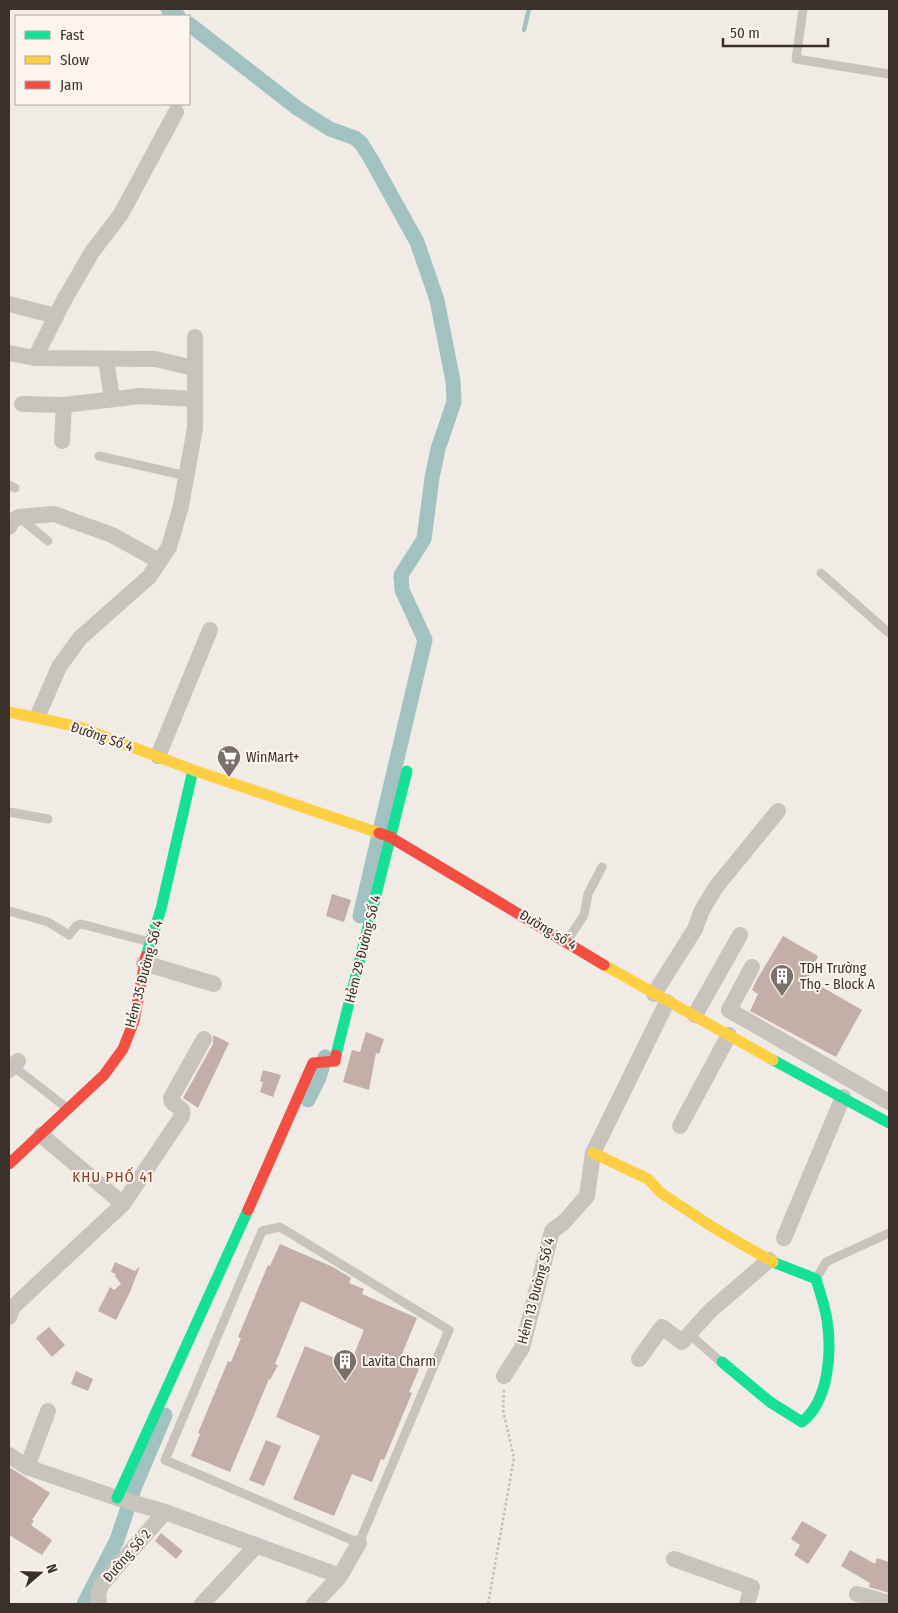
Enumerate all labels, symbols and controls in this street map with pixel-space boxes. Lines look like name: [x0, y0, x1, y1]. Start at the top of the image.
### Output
legend: [15, 15, 190, 105]
scale bar: [723, 15, 828, 47]
text: 50 m: [730, 24, 760, 42]
text: Fast: [60, 26, 84, 44]
text: Slow: [60, 51, 89, 69]
text: Jam: [60, 76, 83, 94]
street label: Đường Số 4: [69, 717, 136, 756]
supermarket icon: WinMart+: [216, 744, 242, 778]
place label: WinMart+: [246, 749, 300, 766]
street label: Hẻm 29 Đường Số 4: [340, 893, 385, 1005]
street label: Đường số 4: [516, 905, 581, 954]
street label: Hẻm 35 Đường Số 4: [121, 918, 167, 1030]
place label: TDH Trường Thọ - Block A: [800, 960, 875, 993]
building icon: TDH Trường Thọ - Block A: [769, 963, 795, 997]
district label: KHU PHỐ 41: [72, 1166, 154, 1186]
street label: Hẻm 13 Đường Số 4: [513, 1235, 558, 1346]
building icon: Lavita Charm: [332, 1348, 358, 1382]
place label: Lavita Charm: [362, 1353, 436, 1370]
street label: Đường Số 2: [99, 1525, 155, 1586]
north arrow: [15, 1548, 65, 1598]
text: N: [42, 1562, 61, 1576]

